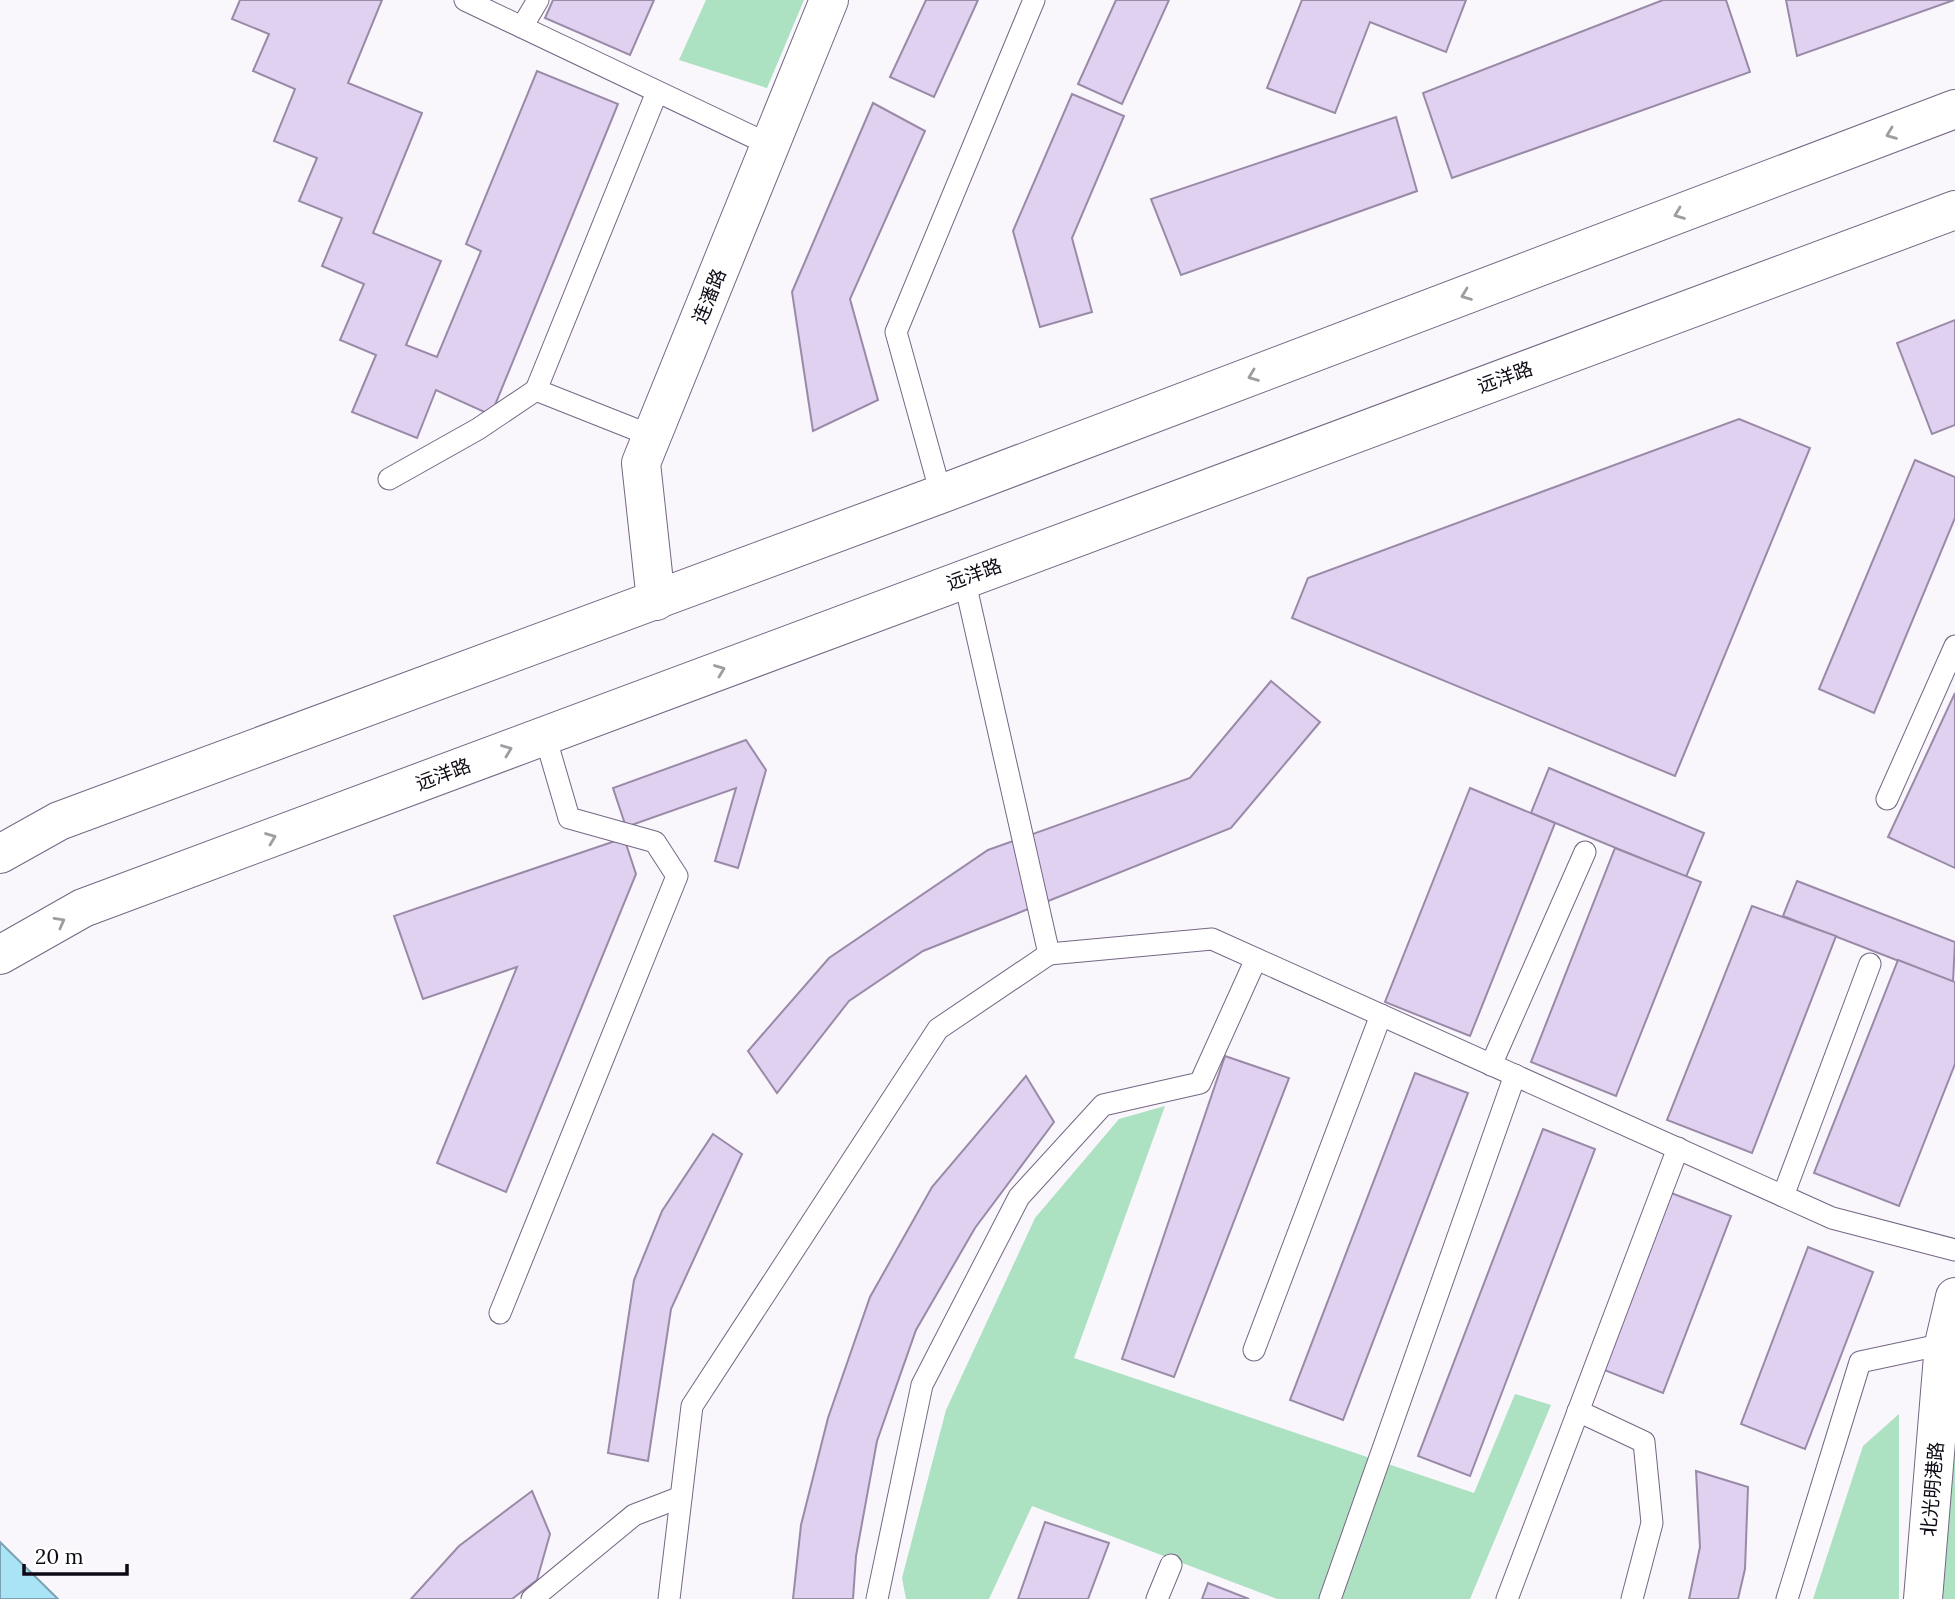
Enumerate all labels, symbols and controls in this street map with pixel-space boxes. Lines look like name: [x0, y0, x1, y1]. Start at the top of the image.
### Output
one-way arrow: [1886, 125, 1898, 139]
one-way arrow: [1673, 206, 1685, 220]
street label: 连潘路: [687, 265, 731, 327]
one-way arrow: [1460, 287, 1472, 301]
street label: 远洋路: [1474, 356, 1536, 398]
one-way arrow: [1248, 368, 1260, 382]
street label: 远洋路: [943, 553, 1005, 595]
one-way arrow: [713, 664, 725, 678]
one-way arrow: [500, 744, 512, 758]
street label: 远洋路: [412, 753, 474, 795]
one-way arrow: [264, 832, 276, 846]
one-way arrow: [52, 917, 65, 930]
street label: 北光明港路: [1916, 1441, 1948, 1537]
scale bar: [24, 1532, 128, 1576]
text: 20 m: [35, 1543, 84, 1570]

